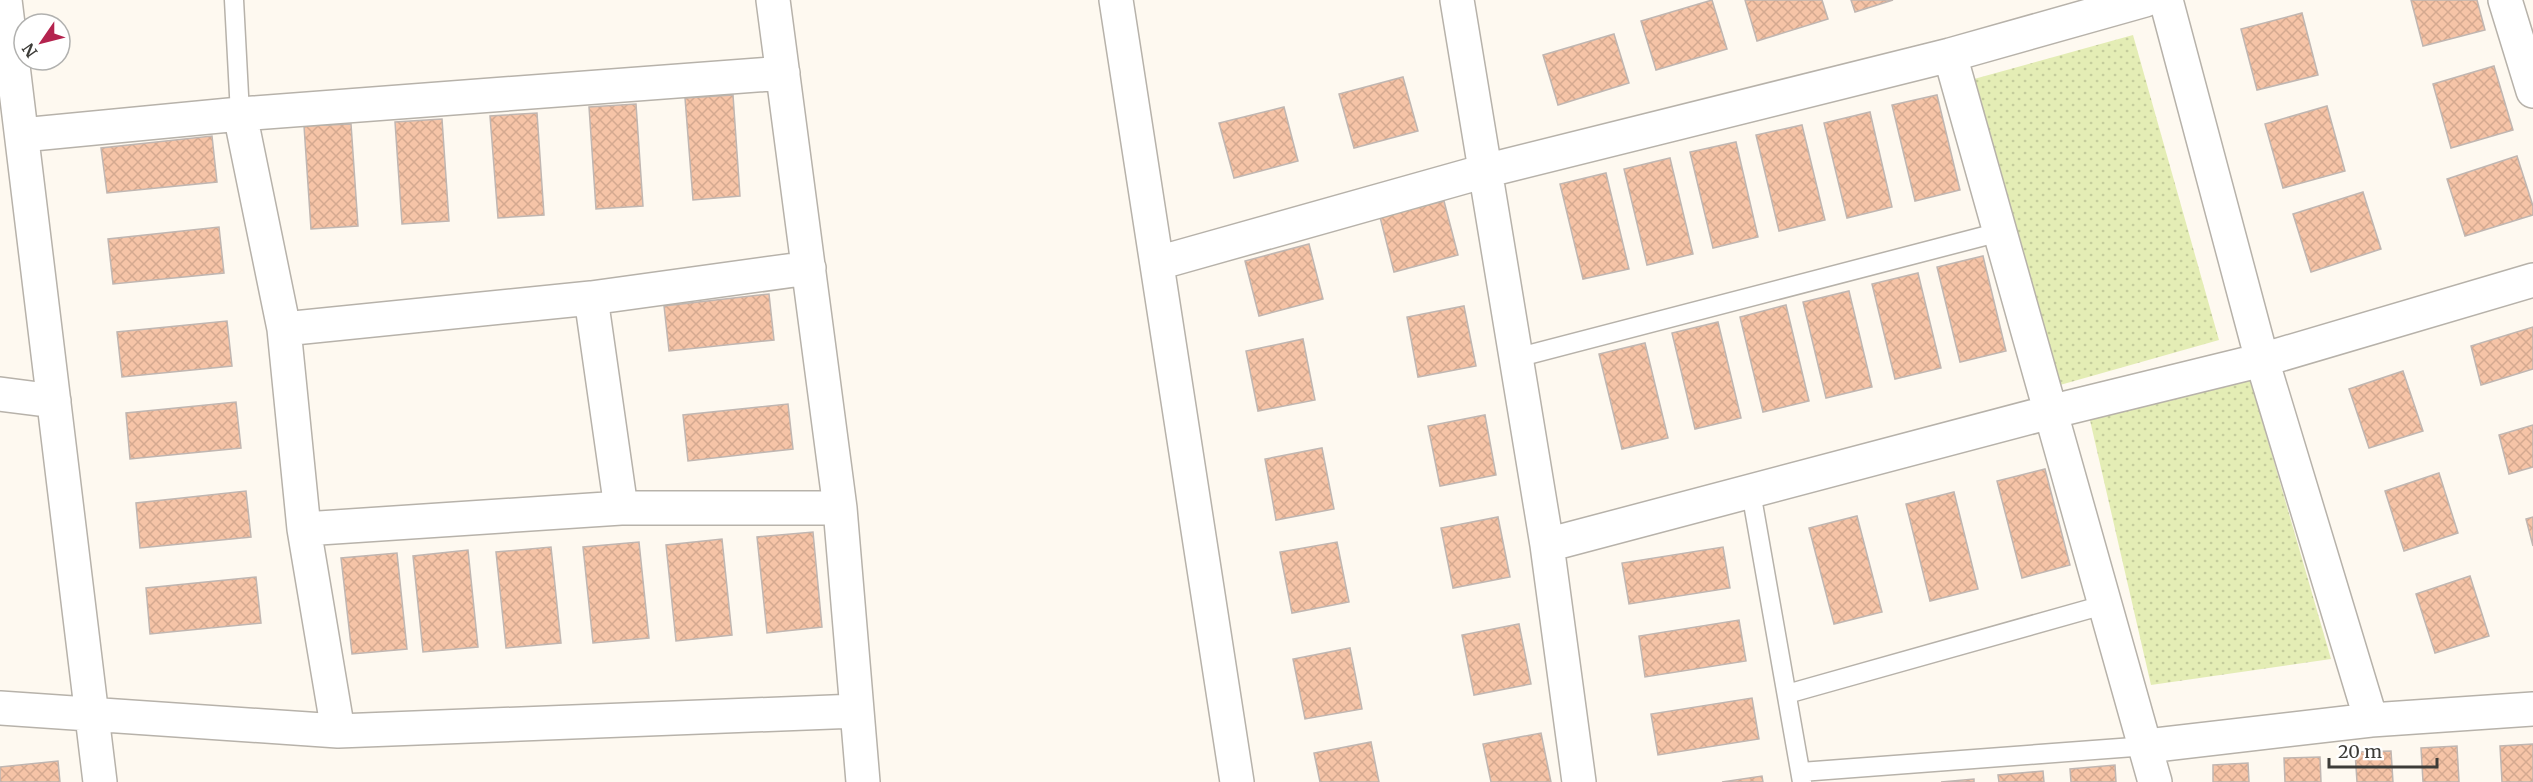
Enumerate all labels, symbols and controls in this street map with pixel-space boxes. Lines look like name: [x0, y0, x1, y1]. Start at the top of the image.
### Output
north arrow: [12, 12, 72, 72]
text: N: [18, 39, 42, 62]
scale bar: [2329, 731, 2437, 769]
text: 20 m: [2338, 740, 2382, 763]

